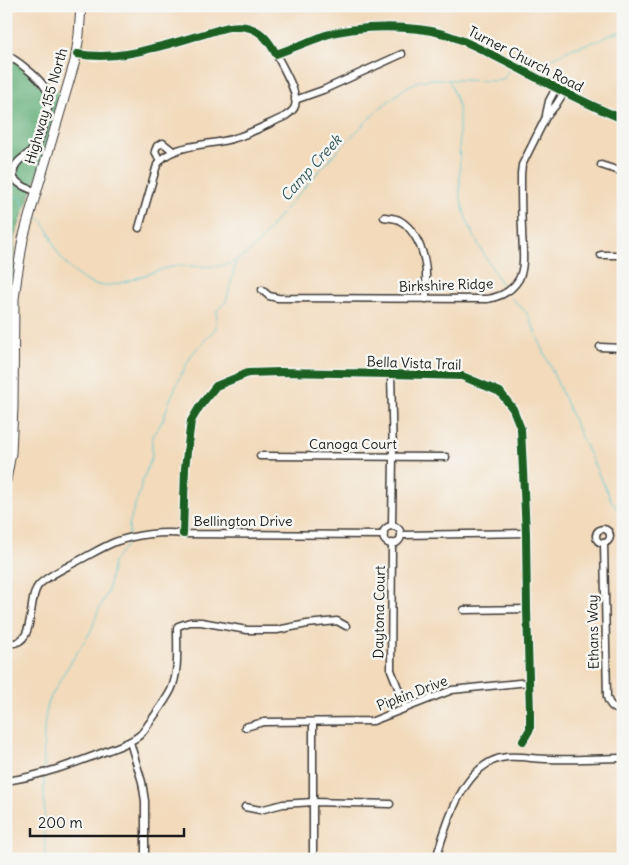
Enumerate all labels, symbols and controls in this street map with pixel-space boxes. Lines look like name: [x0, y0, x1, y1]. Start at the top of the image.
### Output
street label: Turner Church Road: [465, 22, 587, 96]
street label: Highway 155 North: [21, 46, 71, 166]
water label: Camp Creek: [276, 130, 346, 205]
street label: Birkshire Ridge: [398, 274, 494, 296]
street label: Bella Vista Trail: [366, 352, 462, 374]
street label: Canoga Court: [309, 435, 397, 453]
street label: Bellington Drive: [193, 512, 293, 530]
street label: Daytona Court: [369, 565, 389, 659]
street label: Ethans Way: [583, 594, 603, 670]
street label: Pipkin Drive: [374, 671, 450, 715]
scale bar: [30, 805, 184, 837]
text: 200 m: [38, 813, 83, 832]

